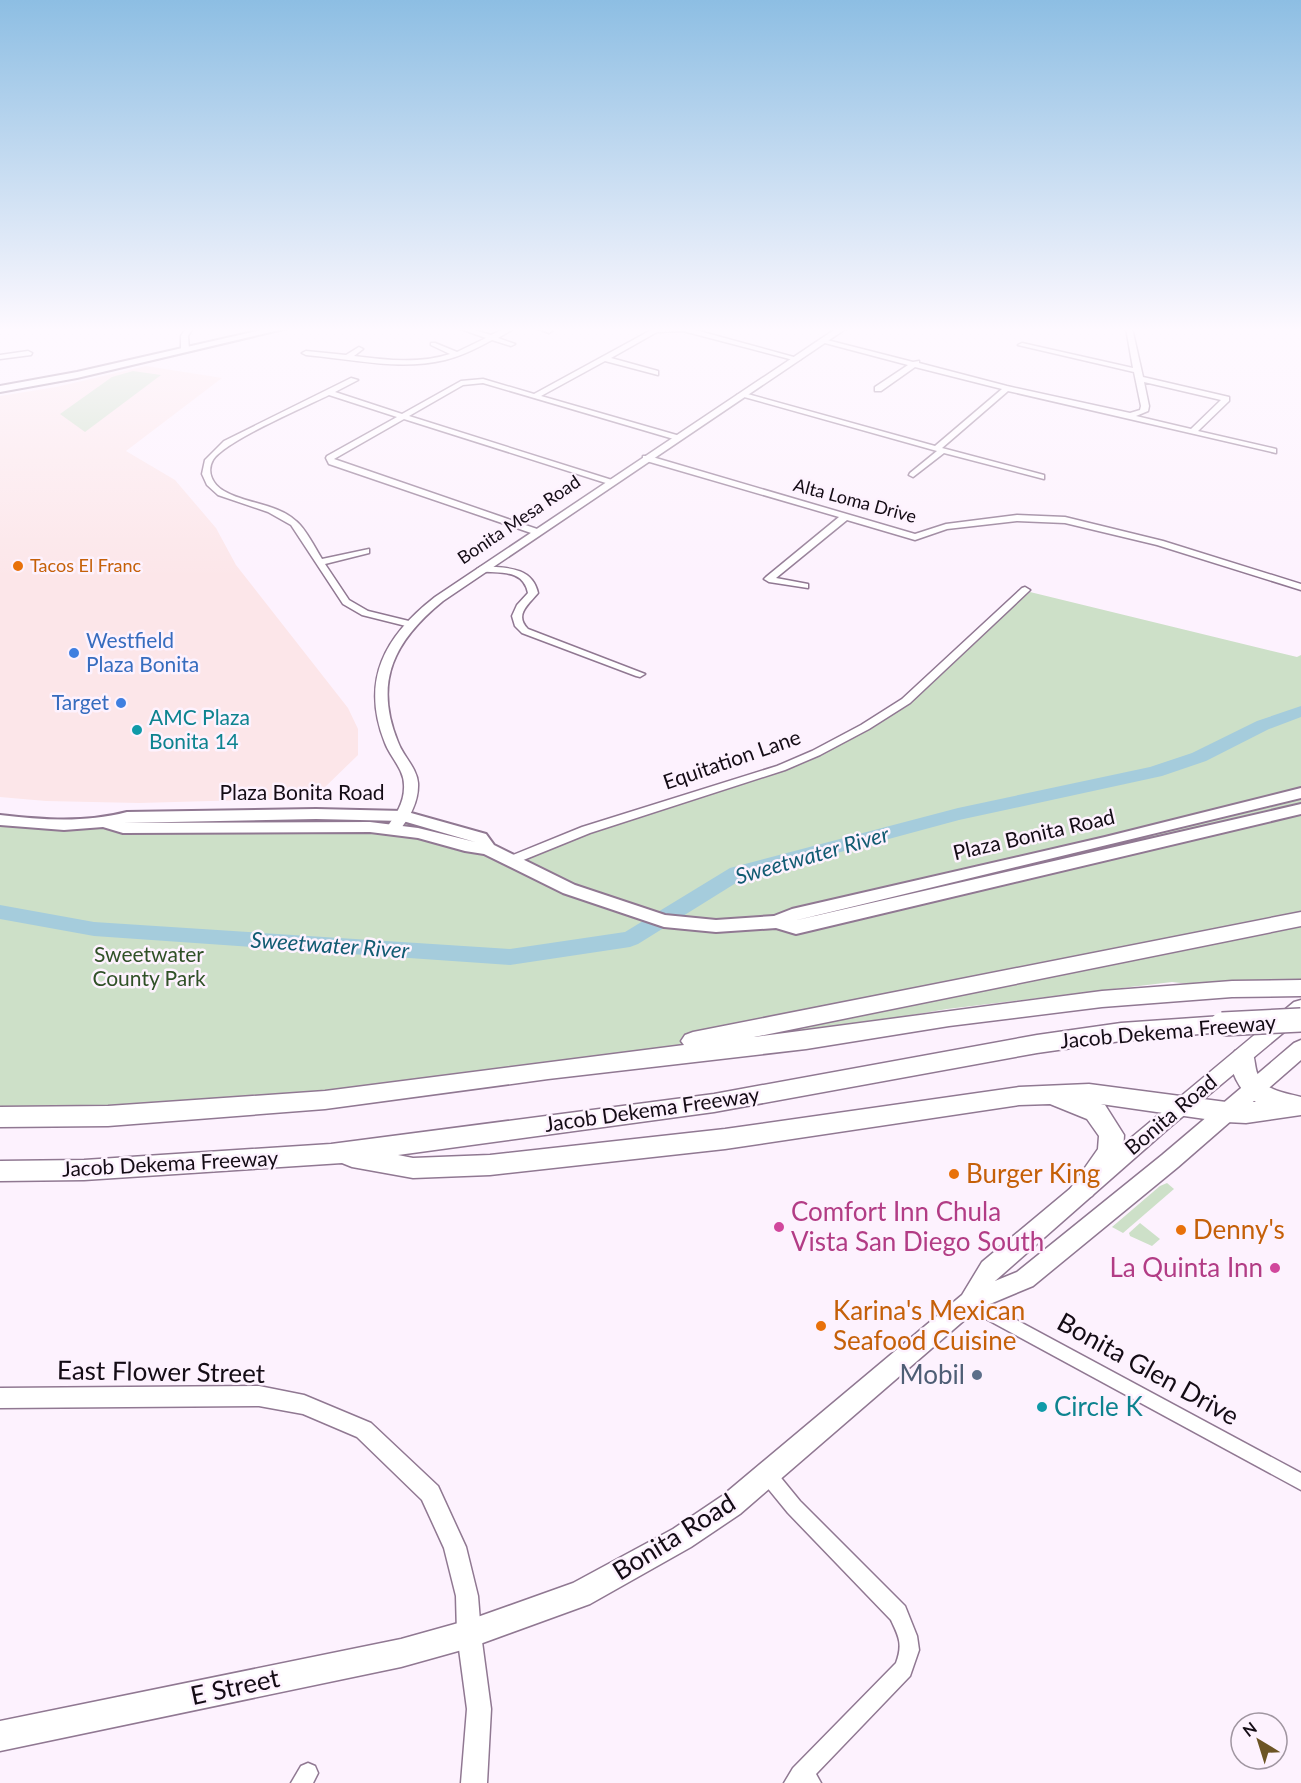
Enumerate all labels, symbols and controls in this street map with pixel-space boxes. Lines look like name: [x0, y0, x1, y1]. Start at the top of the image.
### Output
street label: Bonita Mesa Road: [453, 470, 584, 568]
street label: Alta Loma Drive: [791, 473, 919, 527]
place label: Tacos El Franc: [30, 554, 142, 576]
marker: Tacos El Franc: [11, 559, 25, 573]
place label: Westfield Plaza Bonita: [86, 627, 199, 676]
marker: Westfield Plaza Bonita: [67, 646, 81, 660]
place label: Target: [52, 689, 109, 714]
marker: Target: [114, 696, 128, 710]
place label: AMC Plaza Bonita 14: [149, 704, 250, 753]
marker: AMC Plaza Bonita 14: [130, 723, 144, 737]
street label: Equitation Lane: [659, 723, 804, 794]
street label: Plaza Bonita Road: [219, 779, 385, 804]
street label: Plaza Bonita Road: [950, 803, 1117, 864]
water label: Sweetwater River: [732, 820, 892, 889]
water label: Sweetwater River: [250, 926, 411, 964]
park label: Sweetwater County Park: [92, 941, 206, 990]
street label: Jacob Dekema Freeway: [1059, 1009, 1277, 1052]
street label: Bonita Road: [1119, 1068, 1221, 1159]
street label: Jacob Dekema Freeway: [543, 1081, 761, 1136]
street label: Jacob Dekema Freeway: [61, 1144, 279, 1181]
place label: Burger King: [966, 1157, 1100, 1189]
marker: Burger King: [947, 1167, 961, 1181]
place label: Comfort Inn Chula Vista San Diego South: [791, 1195, 1044, 1257]
place label: Denny's: [1193, 1213, 1285, 1245]
marker: Comfort Inn Chula Vista San Diego South: [772, 1220, 786, 1234]
marker: Denny's: [1174, 1223, 1188, 1237]
place label: La Quinta Inn: [1109, 1251, 1263, 1283]
marker: La Quinta Inn: [1268, 1261, 1282, 1275]
place label: Karina's Mexican Seafood Cuisine: [833, 1294, 1025, 1356]
street label: Bonita Glen Drive: [1052, 1305, 1245, 1431]
marker: Karina's Mexican Seafood Cuisine: [814, 1319, 828, 1333]
street label: East Flower Street: [57, 1353, 266, 1389]
place label: Mobil: [900, 1358, 965, 1390]
marker: Mobil: [970, 1368, 984, 1382]
place label: Circle K: [1054, 1390, 1143, 1422]
marker: Circle K: [1035, 1400, 1049, 1414]
street label: Bonita Road: [606, 1486, 741, 1586]
street label: E Street: [187, 1661, 283, 1711]
north arrow: [1229, 1711, 1289, 1771]
text: N: [1239, 1718, 1260, 1740]

